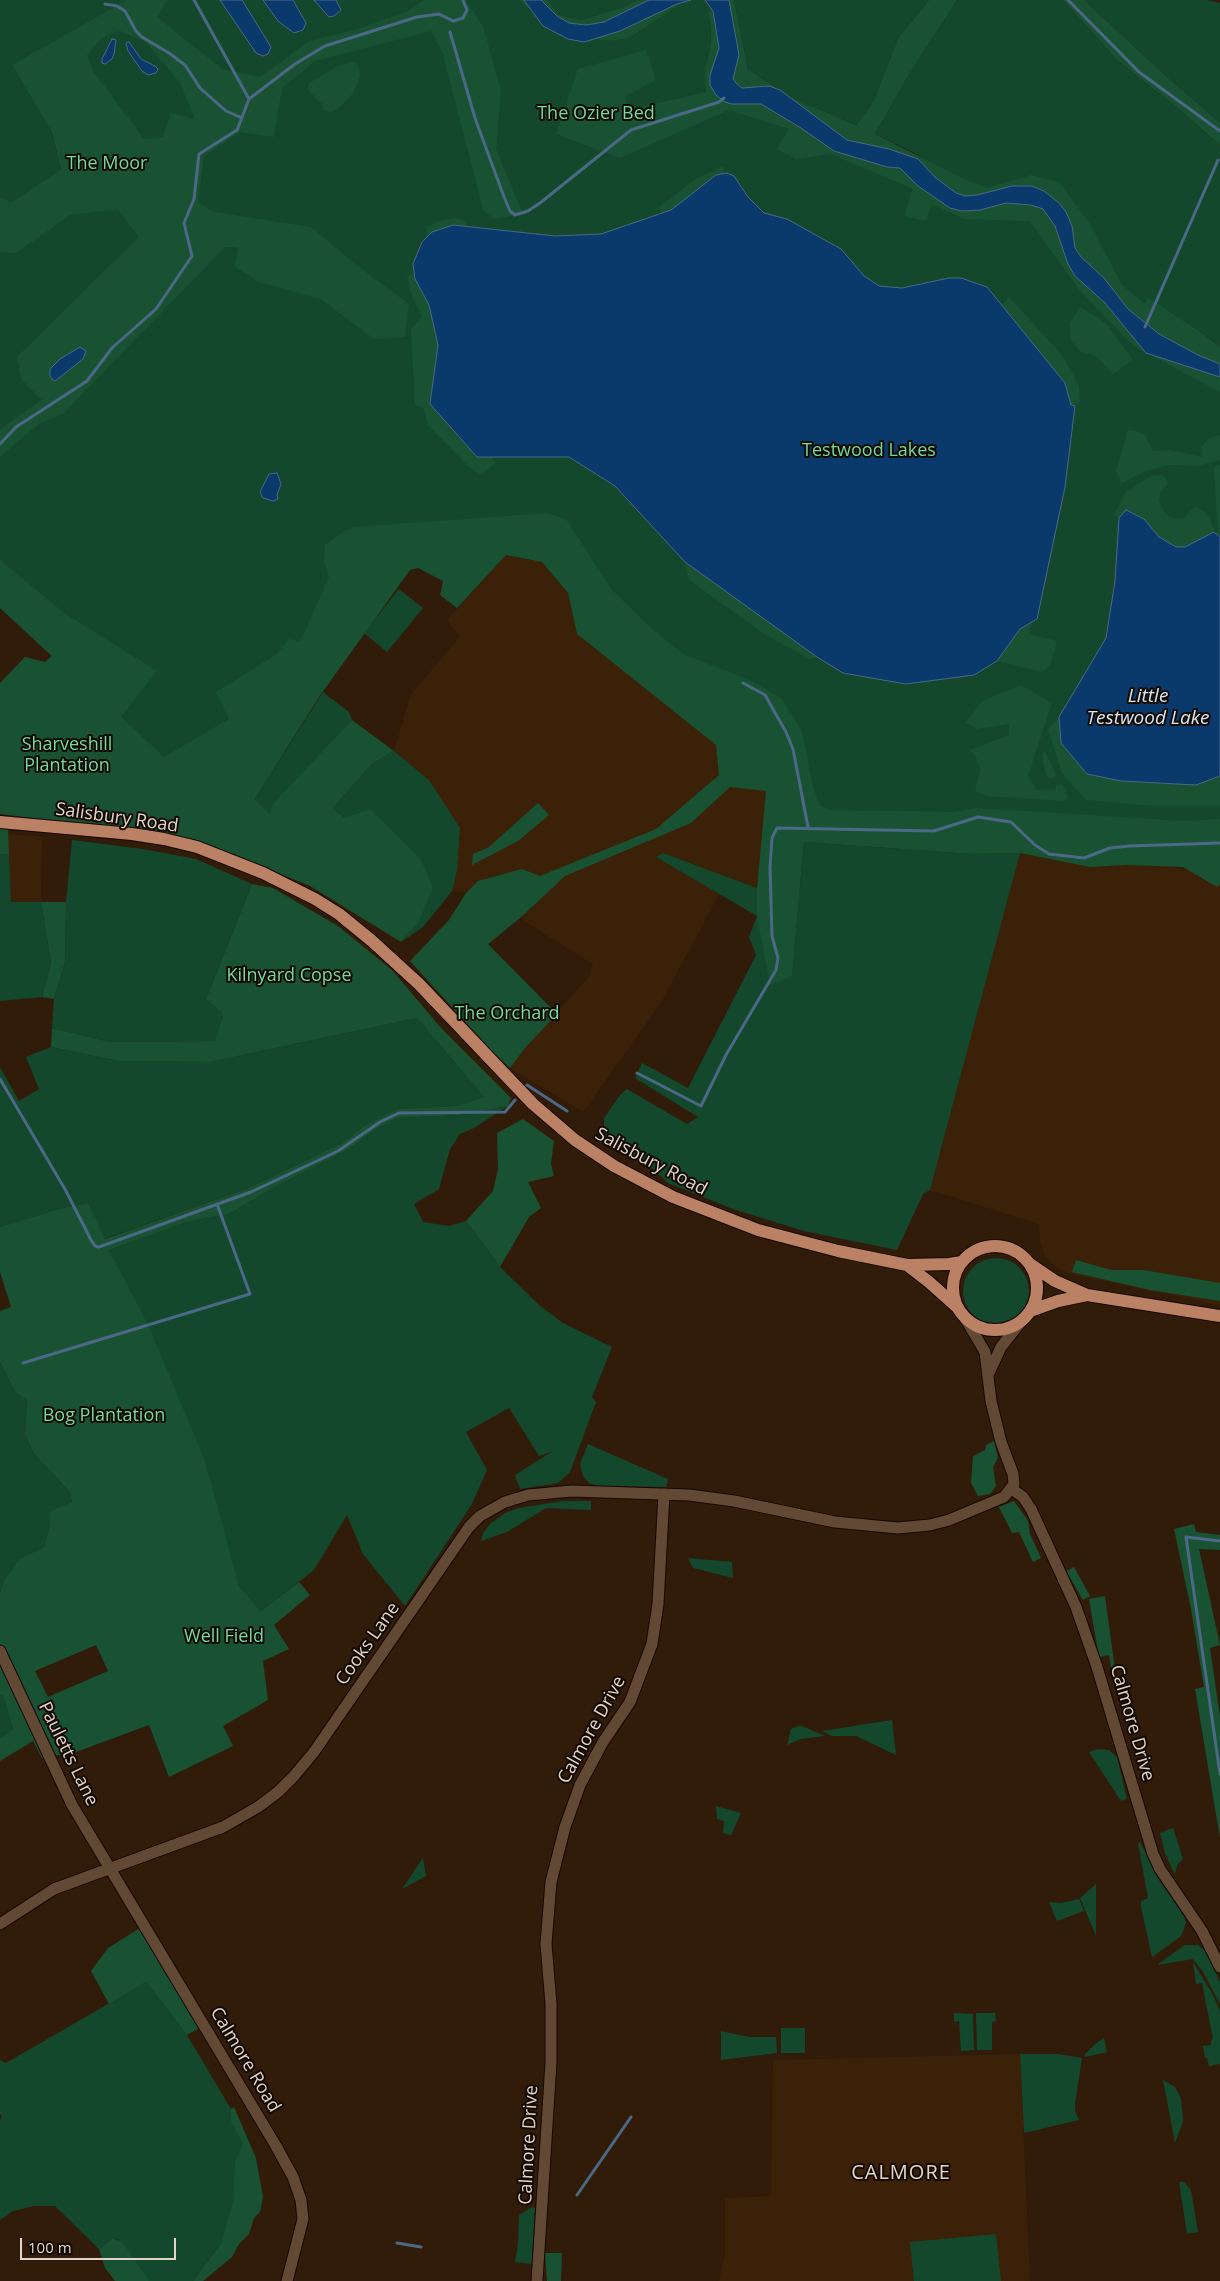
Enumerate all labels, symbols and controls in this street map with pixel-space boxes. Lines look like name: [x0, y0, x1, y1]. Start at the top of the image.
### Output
park label: The Ozier Bed: [537, 103, 655, 125]
park label: The Moor: [67, 153, 147, 175]
park label: Testwood Lakes: [802, 440, 936, 462]
water label: Little Testwood Lake: [1087, 686, 1209, 730]
park label: Sharveshill Plantation: [22, 734, 112, 776]
street label: Salisbury Road: [54, 799, 180, 837]
park label: Kilnyard Copse: [226, 965, 352, 987]
park label: The Orchard: [454, 1003, 560, 1025]
street label: Salisbury Road: [591, 1123, 711, 1201]
park label: Bog Plantation: [43, 1405, 165, 1427]
street label: Cooks Lane: [332, 1598, 404, 1690]
park label: Well Field: [184, 1626, 264, 1648]
street label: Calmore Drive: [1105, 1663, 1159, 1783]
street label: Calmore Drive: [554, 1672, 630, 1788]
street label: Pauletts Lane: [33, 1698, 103, 1810]
street label: Calmore Road: [205, 2004, 285, 2116]
street label: Calmore Drive: [515, 2085, 543, 2205]
district label: CALMORE: [850, 2161, 952, 2185]
scale bar: [22, 2228, 179, 2260]
text: 100 m: [28, 2237, 72, 2257]

